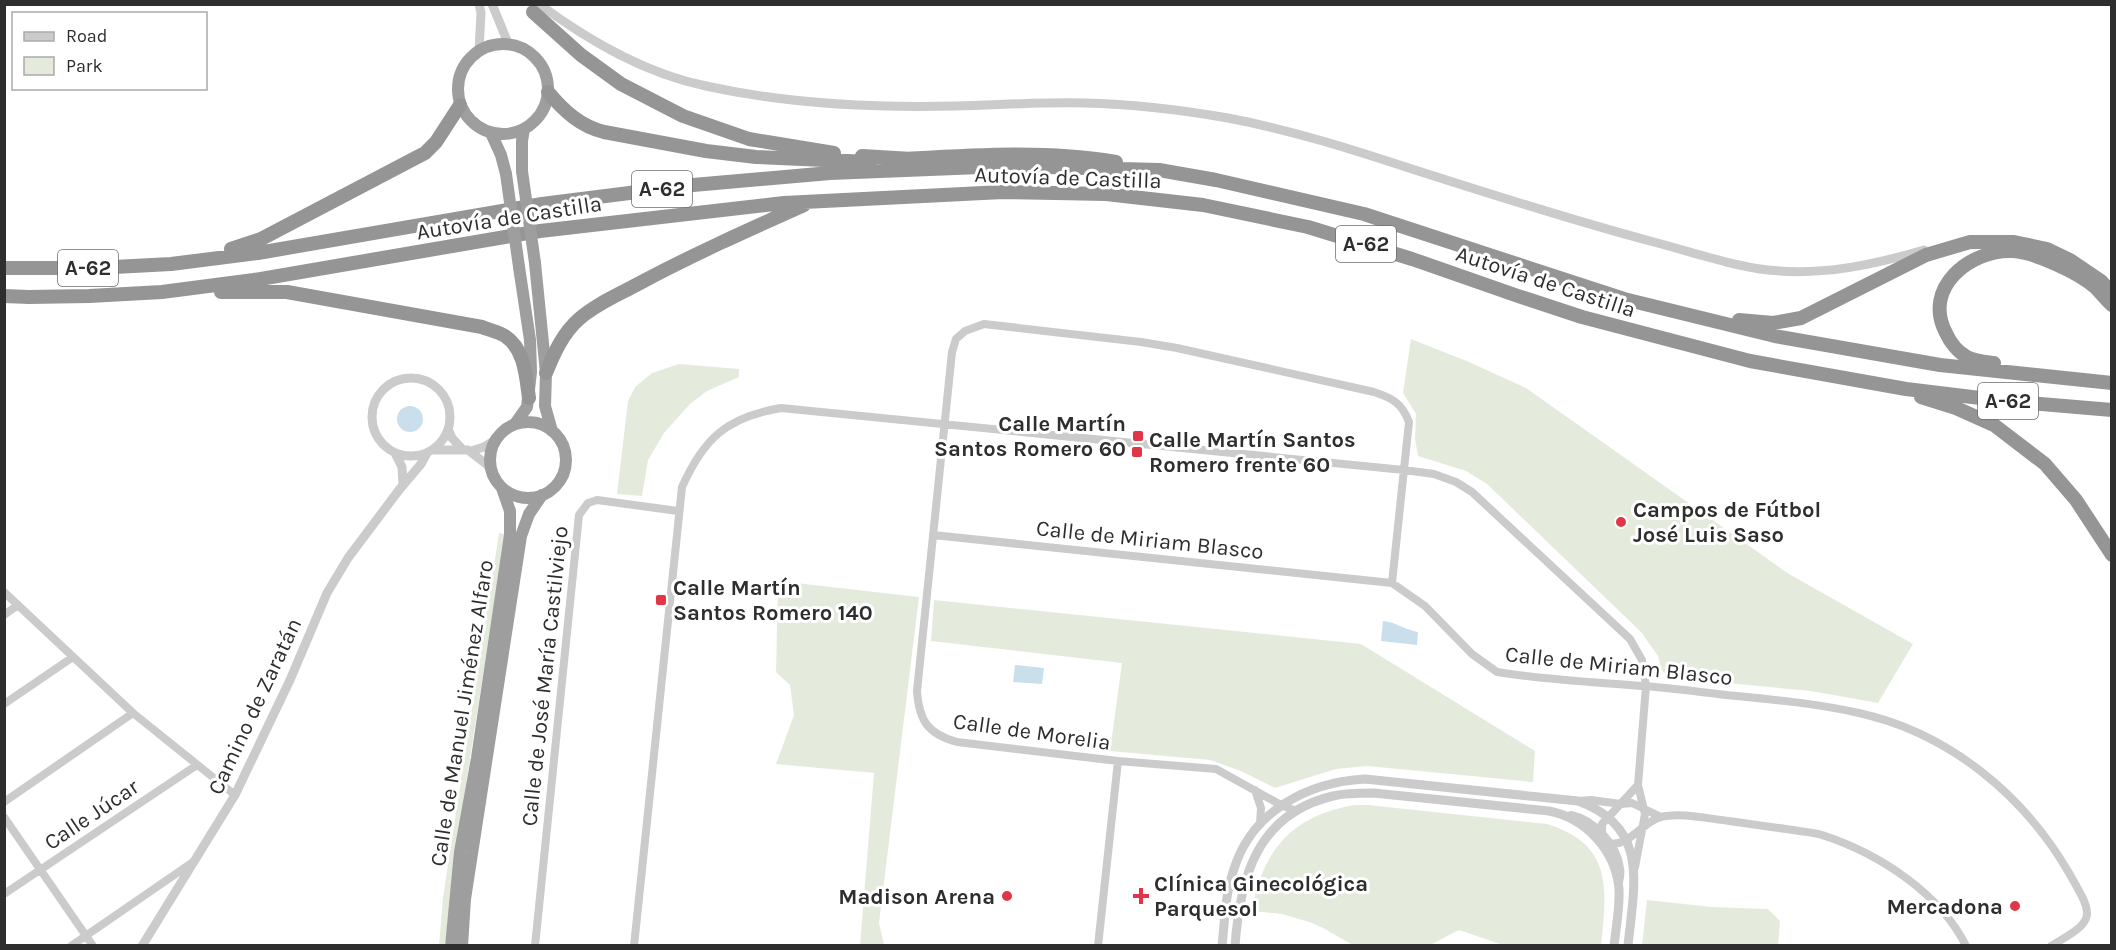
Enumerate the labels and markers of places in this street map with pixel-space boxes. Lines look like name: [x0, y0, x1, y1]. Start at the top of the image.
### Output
place label: Calle Martín Santos Romero 60: [934, 411, 1126, 462]
place label: Calle Martín Santos Romero frente 60: [1149, 427, 1356, 478]
marker: Calle Martín Santos Romero 60: [1131, 429, 1145, 443]
marker: Calle Martín Santos Romero frente 60: [1130, 445, 1144, 459]
place label: Campos de Fútbol José Luis Saso: [1633, 497, 1821, 548]
marker: Campos de Fútbol José Luis Saso: [1614, 515, 1628, 529]
place label: Calle Martín Santos Romero 140: [673, 575, 873, 626]
marker: Calle Martín Santos Romero 140: [654, 593, 668, 607]
place label: Clínica Ginecológica Parquesol: [1154, 871, 1368, 922]
place label: Madison Arena: [838, 884, 995, 910]
marker: Clínica Ginecológica Parquesol: [1132, 887, 1150, 905]
marker: Madison Arena: [1000, 889, 1014, 903]
place label: Mercadona: [1886, 894, 2003, 920]
marker: Mercadona: [2008, 899, 2022, 913]

